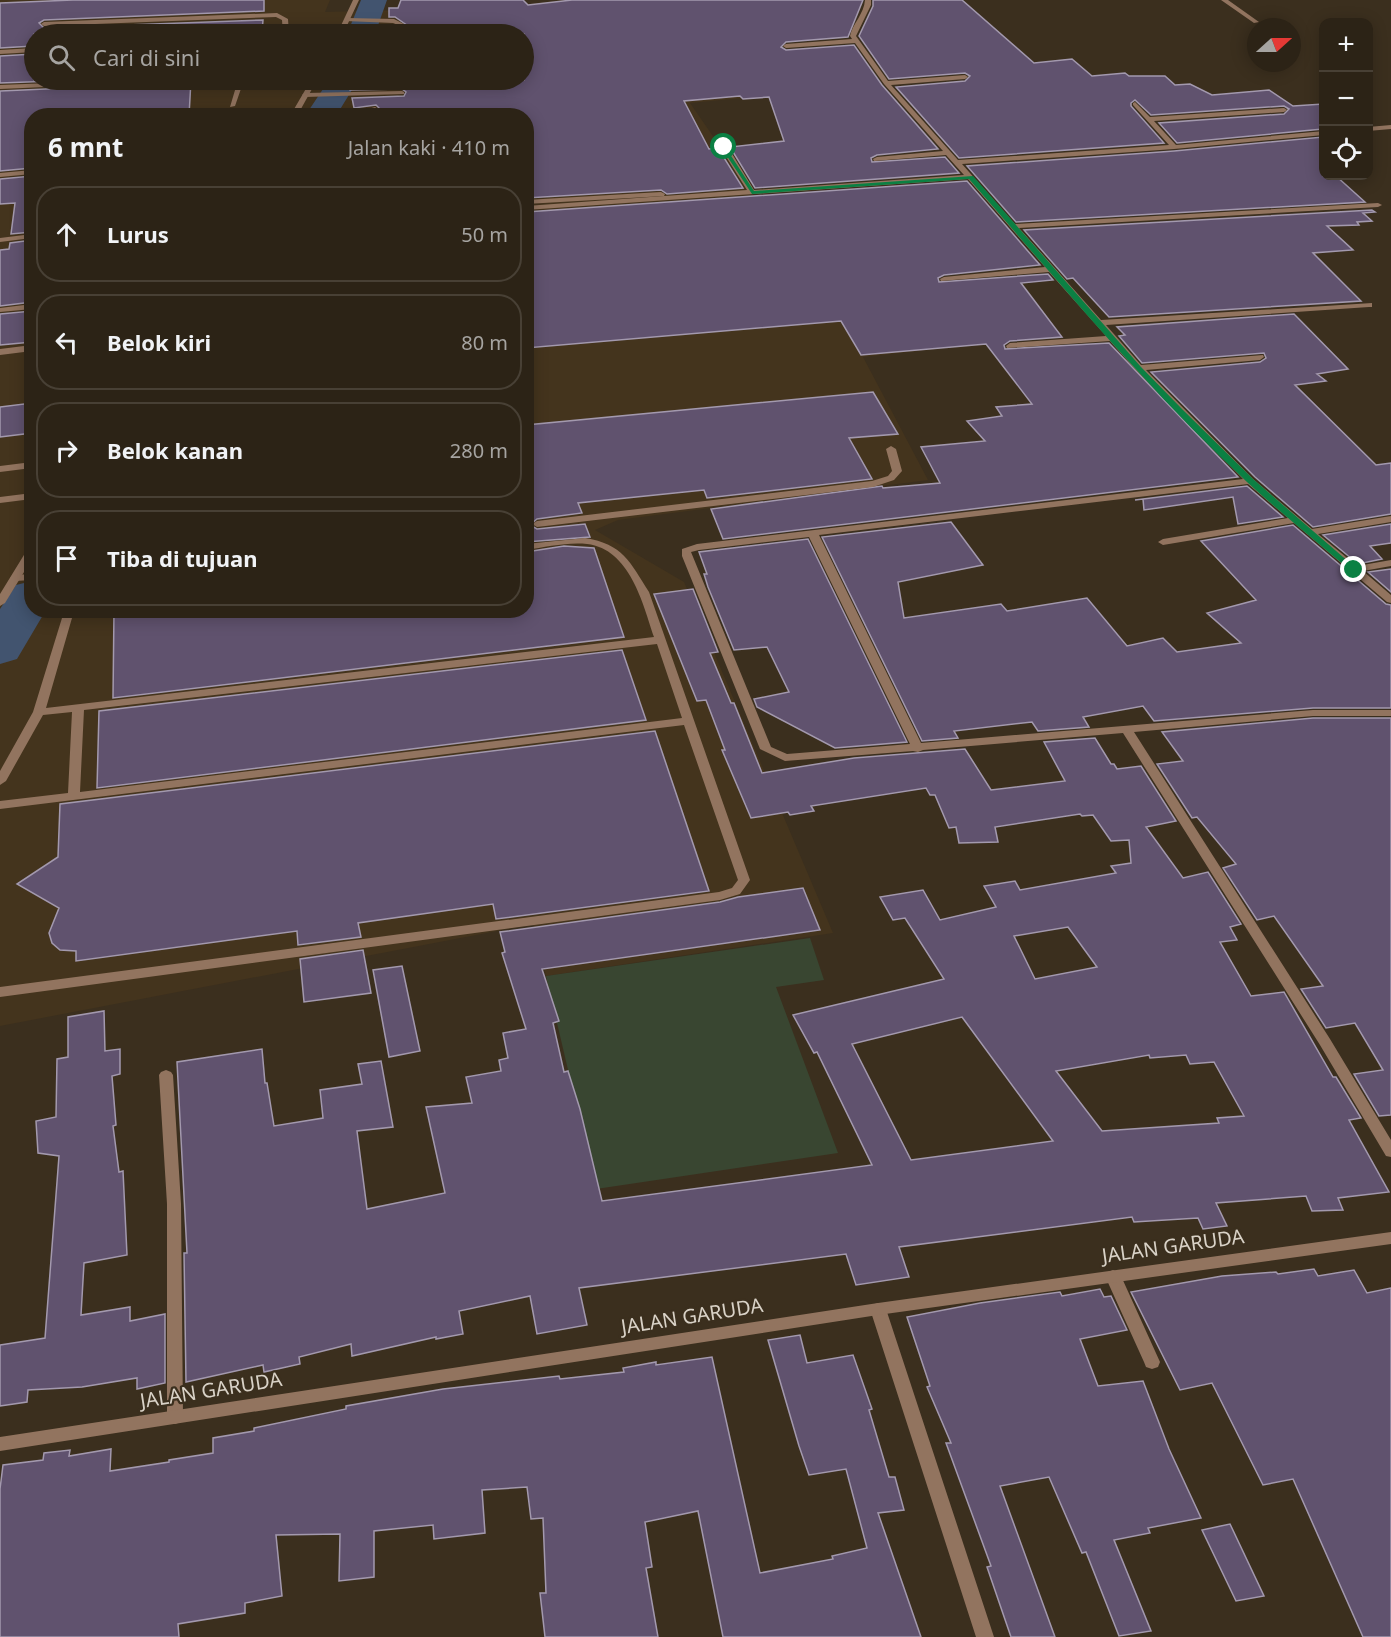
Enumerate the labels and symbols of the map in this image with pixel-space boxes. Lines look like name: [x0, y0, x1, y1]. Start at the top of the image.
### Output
north arrow: [1247, 18, 1301, 72]
route start: [710, 133, 736, 159]
route end: [1340, 556, 1366, 582]
street label: JALAN GARUDA: [1098, 1222, 1246, 1269]
street label: JALAN GARUDA: [617, 1291, 765, 1340]
street label: JALAN GARUDA: [136, 1365, 284, 1414]

